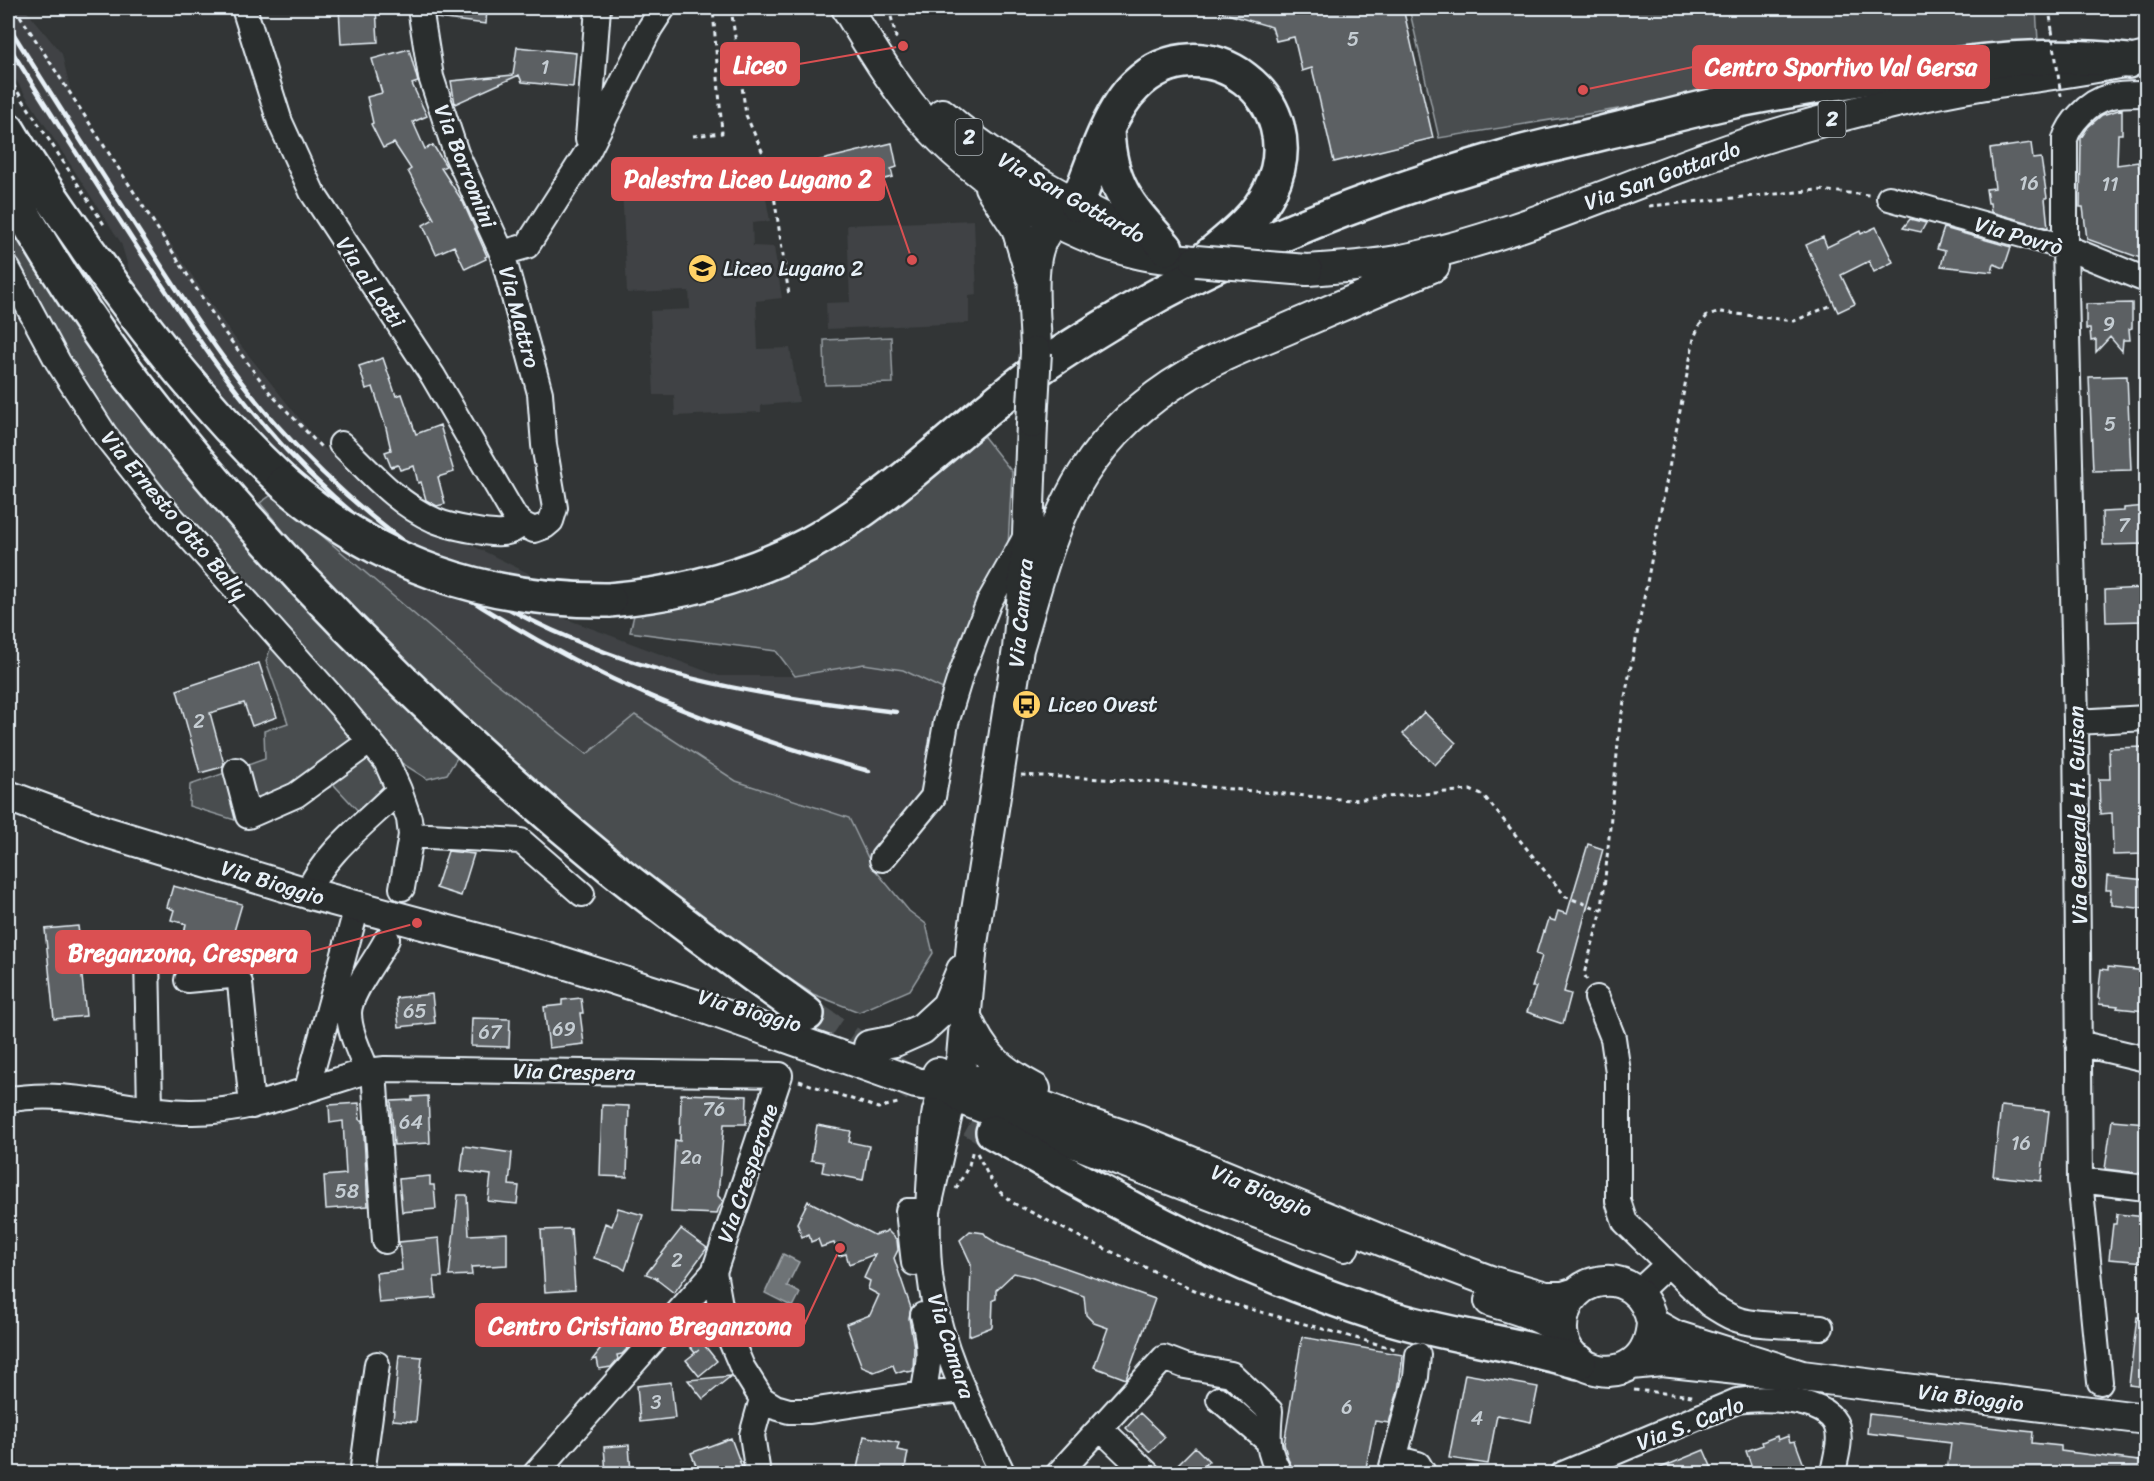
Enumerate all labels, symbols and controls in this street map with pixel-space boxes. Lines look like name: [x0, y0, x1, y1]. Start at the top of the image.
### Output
house number: 5: [1347, 22, 1359, 57]
callout: Liceo: [721, 43, 799, 85]
text: Liceo: [733, 44, 787, 86]
callout: Centro Sportivo Val Gersa: [1693, 46, 1989, 88]
text: Centro Sportivo Val Gersa: [1704, 46, 1978, 88]
house number: 1: [541, 50, 549, 85]
street label: Via Borromini: [423, 98, 509, 235]
road number: 2: [1818, 101, 1846, 137]
road number: 2: [956, 119, 982, 155]
street label: Via San Gottardo: [1578, 129, 1746, 222]
street label: Via San Gottardo: [991, 141, 1153, 254]
callout: Palestra Liceo Lugano 2: [612, 158, 884, 200]
text: Palestra Liceo Lugano 2: [624, 158, 872, 200]
house number: 16: [2019, 166, 2039, 201]
house number: 11: [2101, 167, 2119, 202]
street label: Via Povrò: [1970, 204, 2068, 267]
street label: Via ai Lotti: [325, 228, 416, 337]
place label: Liceo Lugano 2: [723, 249, 864, 288]
school or university icon: Liceo Lugano 2: [686, 252, 718, 284]
street label: Via Mattro: [487, 262, 552, 372]
house number: 9: [2103, 307, 2115, 342]
house number: 5: [2104, 407, 2116, 442]
street label: Via Ernesto Otto Bally: [91, 421, 259, 610]
house number: 7: [2118, 508, 2131, 543]
street label: Via Camara: [996, 556, 1045, 669]
place label: Liceo Ovest: [1048, 685, 1158, 724]
bus stop icon: Liceo Ovest: [1011, 688, 1043, 720]
house number: 2: [193, 704, 205, 739]
street label: Via Generale H. Guisan: [2056, 705, 2099, 925]
street label: Via Bioggio: [216, 848, 330, 917]
callout: Breganzona, Crespera: [56, 931, 310, 973]
text: Breganzona, Crespera: [68, 932, 298, 974]
street label: Via Bioggio: [693, 977, 806, 1044]
house number: 65: [403, 994, 427, 1029]
house number: 69: [552, 1012, 576, 1047]
house number: 67: [479, 1015, 503, 1050]
street label: Via Crespera: [512, 1051, 636, 1092]
house number: 76: [703, 1092, 725, 1127]
street label: Via Cresperone: [705, 1098, 790, 1248]
house number: 64: [399, 1105, 423, 1140]
house number: 16: [2011, 1126, 2031, 1161]
house number: 2a: [680, 1140, 702, 1175]
street label: Via Bioggio: [1205, 1152, 1319, 1229]
house number: 58: [335, 1174, 359, 1209]
house number: 2: [671, 1243, 683, 1278]
street label: Via Camara: [916, 1288, 987, 1405]
callout: Centro Cristiano Breganzona: [476, 1304, 804, 1346]
text: Centro Cristiano Breganzona: [487, 1305, 792, 1347]
street label: Via Bioggio: [1916, 1372, 2026, 1423]
house number: 3: [651, 1385, 662, 1420]
street label: Via S. Carlo: [1631, 1385, 1750, 1462]
house number: 6: [1341, 1390, 1353, 1425]
house number: 4: [1471, 1401, 1483, 1436]

